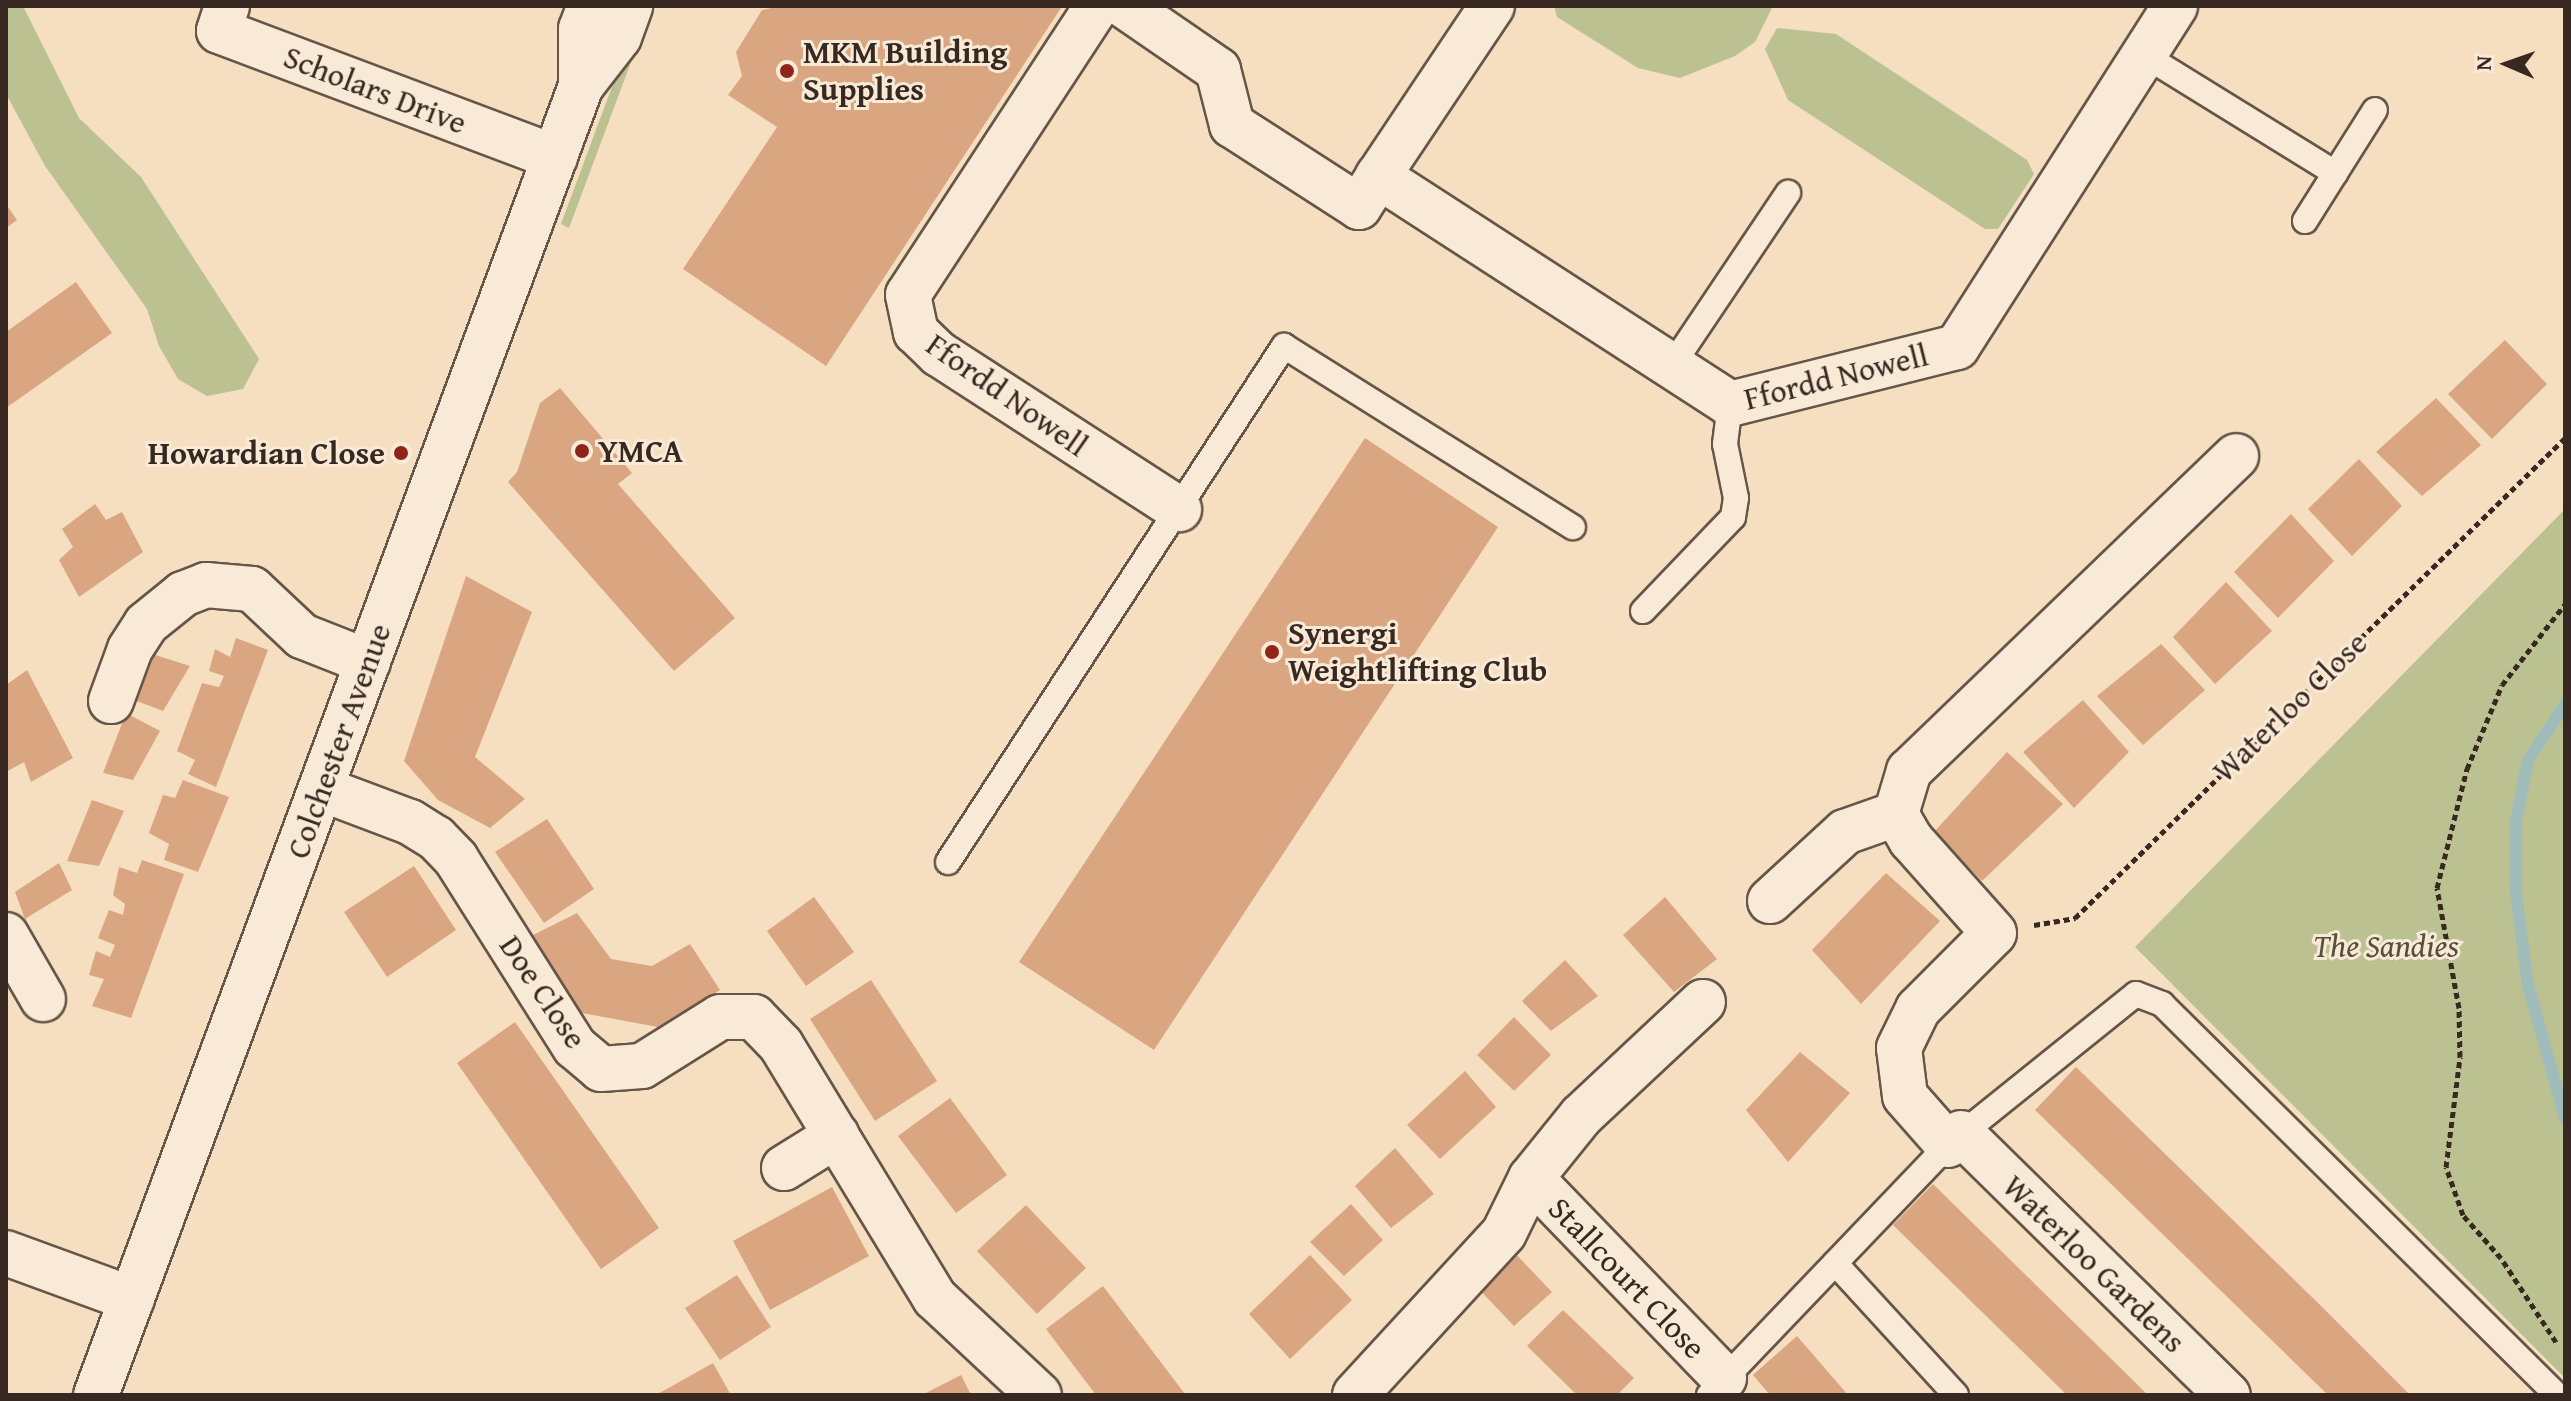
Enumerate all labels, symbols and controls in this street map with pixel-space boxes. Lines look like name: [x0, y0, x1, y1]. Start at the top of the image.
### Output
north arrow: [2467, 24, 2547, 104]
place label: MKM Building Supplies: [803, 34, 1007, 109]
street label: Scholars Drive: [278, 38, 472, 142]
text: N: [2467, 55, 2499, 71]
marker: MKM Building Supplies: [778, 62, 796, 80]
street label: Ffordd Nowell: [919, 325, 1095, 465]
street label: Ffordd Nowell: [1740, 336, 1932, 418]
place label: YMCA: [598, 432, 683, 470]
place label: Howardian Close: [148, 434, 385, 472]
marker: YMCA: [573, 442, 591, 460]
marker: Howardian Close: [392, 444, 410, 462]
place label: Synergi Weightlifting Club: [1288, 615, 1547, 690]
street label: Colchester Avenue: [279, 618, 399, 864]
street label: Waterloo Close: [2205, 624, 2375, 790]
marker: Synergi Weightlifting Club: [1263, 643, 1281, 661]
park label: The Sandies: [2313, 927, 2459, 965]
street label: Doe Close: [491, 928, 595, 1056]
street label: Waterloo Gardens: [1995, 1167, 2193, 1361]
street label: Stallcourt Close: [1540, 1189, 1714, 1367]

